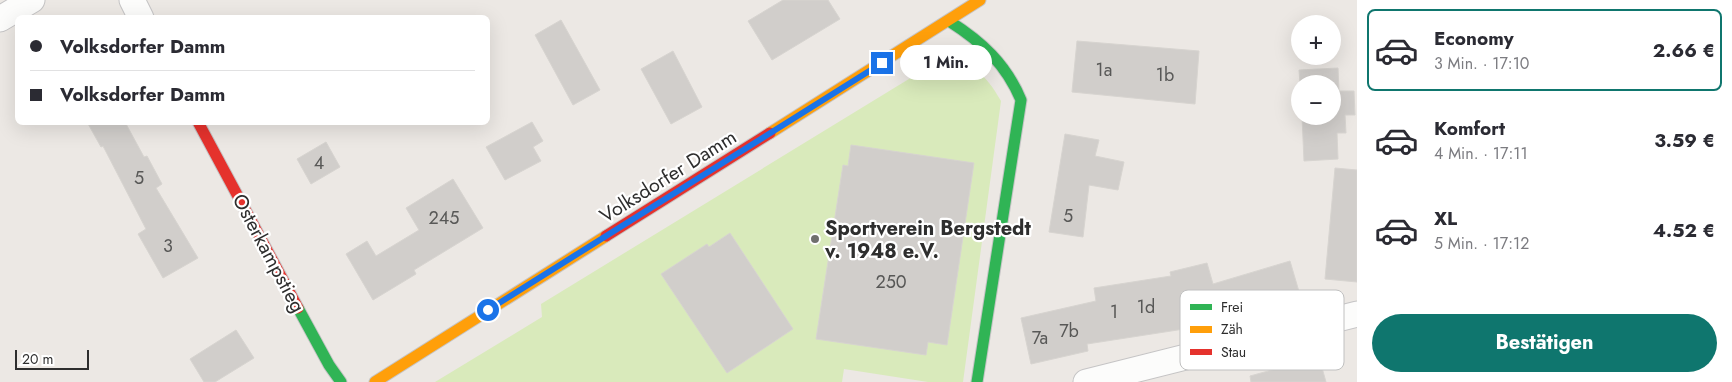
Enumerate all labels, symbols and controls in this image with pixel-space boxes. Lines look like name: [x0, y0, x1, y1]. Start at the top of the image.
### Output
map controls: [1291, 15, 1341, 125]
button: +: [1291, 15, 1341, 65]
text: Economy: [1434, 25, 1514, 52]
icon: car: [1374, 28, 1419, 73]
text: Volksdorfer Damm: [60, 33, 225, 60]
text: 2.66 €: [1653, 37, 1715, 64]
callout: 1 Min.: [900, 46, 992, 80]
text: 1 Min.: [923, 51, 969, 74]
route end: [871, 52, 893, 74]
text: 3 Min. · 17:10: [1434, 52, 1529, 75]
house number: 1a: [1096, 57, 1112, 83]
house number: 1b: [1156, 62, 1174, 88]
button: −: [1291, 75, 1341, 125]
text: Volksdorfer Damm: [60, 81, 225, 108]
text: Komfort: [1434, 115, 1505, 142]
icon: car: [1374, 118, 1419, 163]
street label: Volksdorfer Damm: [594, 123, 742, 230]
text: 3.59 €: [1654, 127, 1715, 154]
text: 4 Min. · 17:11: [1434, 142, 1528, 165]
house number: 4: [314, 150, 324, 176]
house number: 5: [134, 165, 144, 191]
street label: Osterkampstieg: [225, 189, 312, 318]
house number: 5: [1063, 203, 1073, 229]
house number: 245: [429, 205, 459, 231]
text: XL: [1434, 205, 1457, 232]
icon: car: [1374, 208, 1419, 253]
place label: Sportverein Bergstedt v. 1948 e.V.: [824, 214, 1031, 266]
text: 4.52 €: [1653, 217, 1715, 244]
text: 5 Min. · 17:12: [1434, 232, 1529, 255]
house number: 3: [163, 233, 173, 259]
marker: Sportverein Bergstedt v. 1948 e.V.: [809, 233, 821, 245]
house number: 250: [875, 269, 907, 295]
legend: [1180, 290, 1344, 370]
house number: 1d: [1137, 294, 1155, 320]
text: Frei: [1221, 297, 1243, 317]
route start: [477, 299, 499, 321]
house number: 1: [1110, 299, 1118, 325]
button: Bestätigen: [1372, 314, 1717, 372]
house number: 7b: [1059, 318, 1079, 344]
text: Zäh: [1221, 319, 1243, 339]
house number: 7a: [1032, 325, 1048, 351]
text: Stau: [1221, 342, 1246, 362]
scale bar: [15, 347, 89, 370]
text: 20 m: [22, 349, 54, 369]

